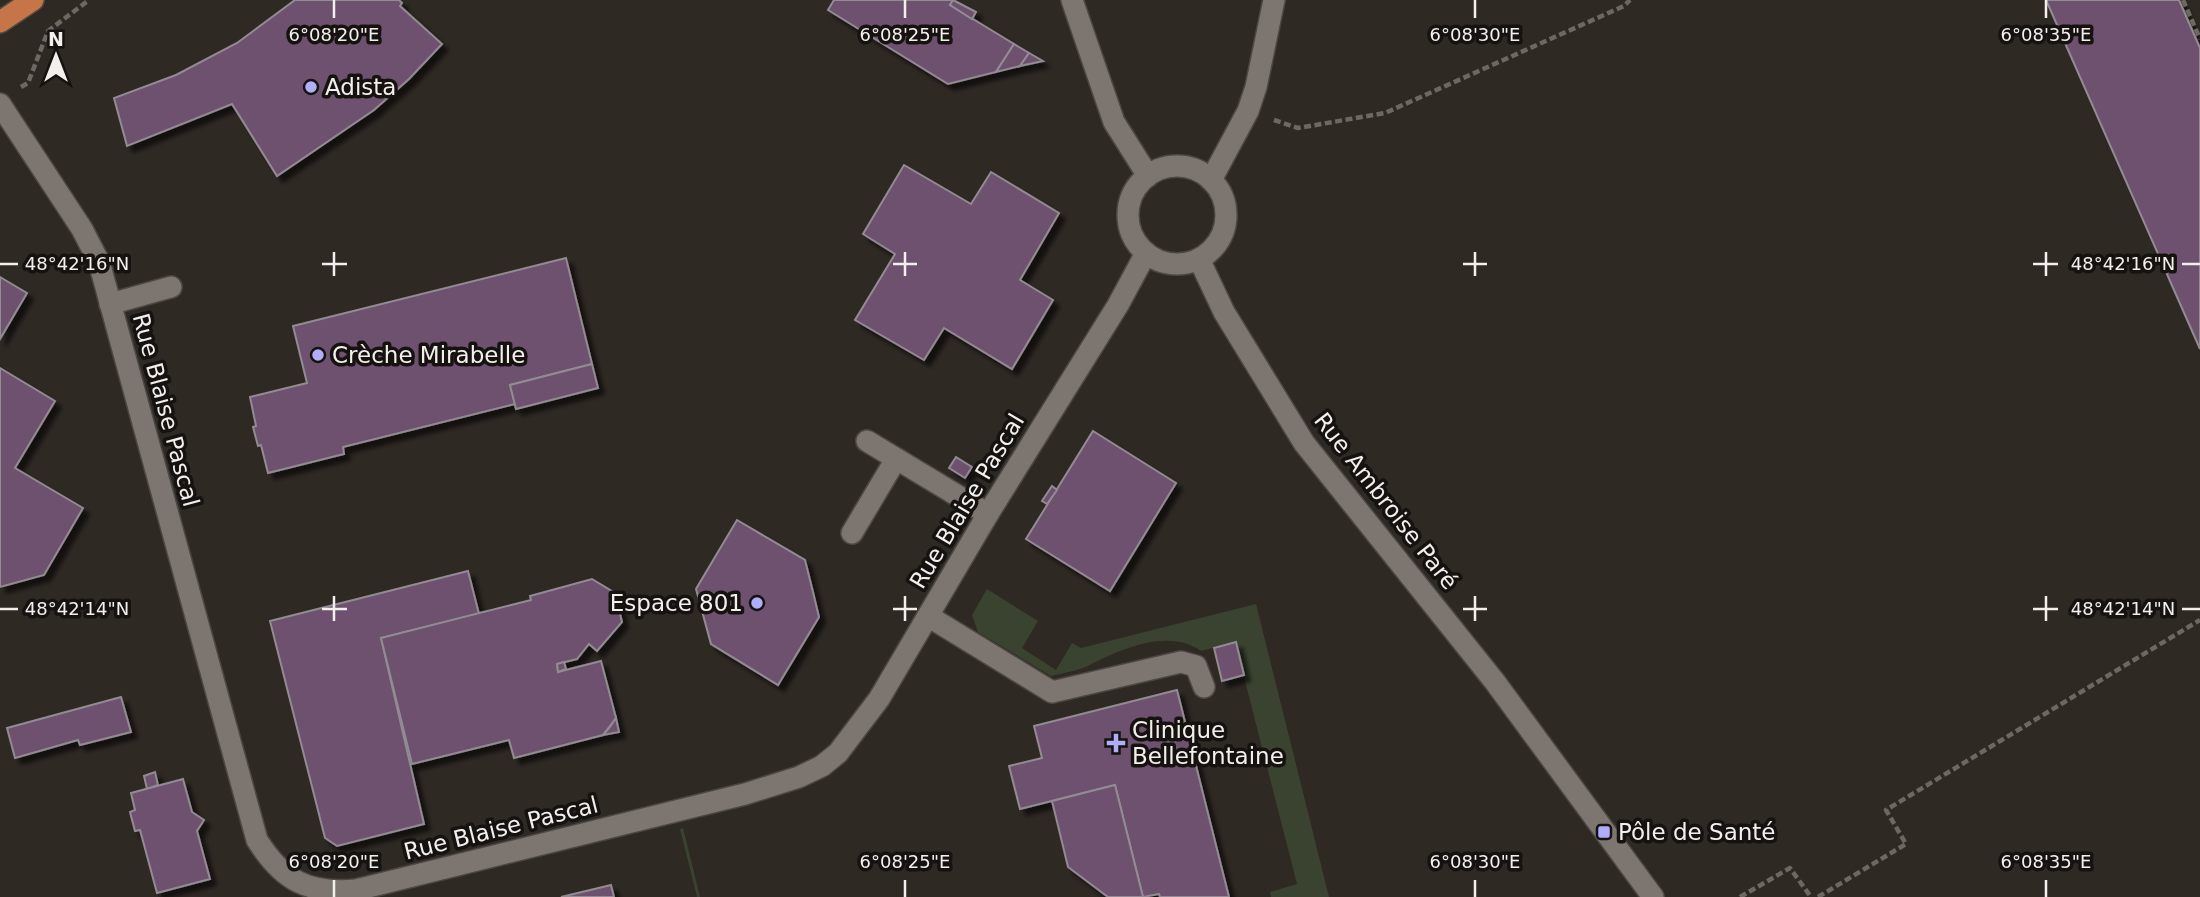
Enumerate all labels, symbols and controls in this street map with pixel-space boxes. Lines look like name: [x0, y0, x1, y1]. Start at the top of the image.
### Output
north arrow: [21, 21, 91, 91]
text: 6°08'20"E: [289, 24, 379, 45]
text: 6°08'25"E: [860, 24, 950, 45]
text: 6°08'30"E: [1430, 24, 1520, 45]
text: 6°08'35"E: [2001, 24, 2091, 45]
text: N: [48, 28, 64, 50]
place label: Adista: [325, 74, 396, 100]
marker: Adista: [303, 79, 319, 95]
text: 48°42'16"N: [25, 253, 129, 274]
text: 48°42'16"N: [2071, 253, 2175, 274]
street label: Rue Blaise Pascal: [128, 310, 204, 510]
place label: Crèche Mirabelle: [332, 342, 525, 368]
marker: Crèche Mirabelle: [310, 347, 326, 363]
street label: Rue Ambroise Paré: [1309, 408, 1463, 594]
street label: Rue Blaise Pascal: [905, 409, 1029, 593]
place label: Espace 801: [610, 590, 743, 616]
marker: Espace 801: [749, 595, 765, 611]
text: 48°42'14"N: [25, 598, 129, 619]
text: 48°42'14"N: [2071, 598, 2175, 619]
place label: Clinique Bellefontaine: [1132, 717, 1284, 769]
marker: Clinique Bellefontaine: [1106, 733, 1126, 753]
street label: Rue Blaise Pascal: [401, 791, 601, 865]
place label: Pôle de Santé: [1618, 819, 1775, 845]
marker: Pôle de Santé: [1596, 824, 1612, 840]
text: 6°08'20"E: [289, 851, 379, 872]
text: 6°08'25"E: [860, 851, 950, 872]
text: 6°08'30"E: [1430, 851, 1520, 872]
text: 6°08'35"E: [2001, 851, 2091, 872]

